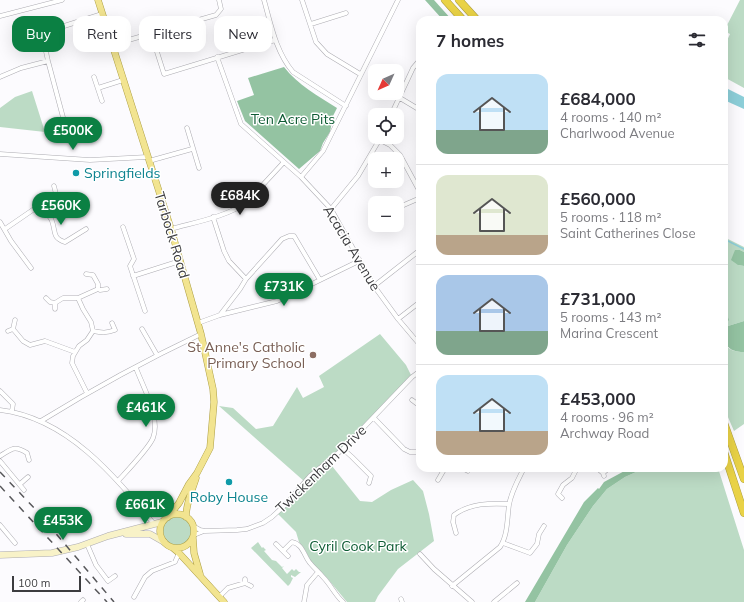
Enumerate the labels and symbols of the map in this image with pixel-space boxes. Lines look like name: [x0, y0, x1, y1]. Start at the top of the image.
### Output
north arrow: [368, 64, 404, 100]
park label: Ten Acre Pits: [251, 110, 335, 128]
pin: £500K: [45, 117, 101, 151]
place label: Springfields: [84, 164, 161, 182]
marker: Springfields: [71, 168, 81, 178]
pin: £684K: [212, 182, 268, 216]
street label: Tarbock Road: [150, 190, 194, 280]
pin: £560K: [33, 192, 89, 226]
street label: Acacia Avenue: [319, 202, 385, 294]
pin: £731K: [256, 273, 312, 307]
place label: St Anne's Catholic Primary School: [187, 338, 305, 372]
marker: St Anne's Catholic Primary School: [308, 350, 318, 360]
pin: £461K: [118, 394, 174, 428]
street label: Twickenham Drive: [272, 421, 370, 517]
marker: Roby House: [224, 477, 234, 487]
place label: Roby House: [190, 488, 268, 506]
pin: £661K: [117, 491, 173, 525]
pin: £453K: [35, 507, 91, 541]
park label: Cyril Cook Park: [309, 537, 408, 555]
scale bar: [12, 574, 81, 593]

